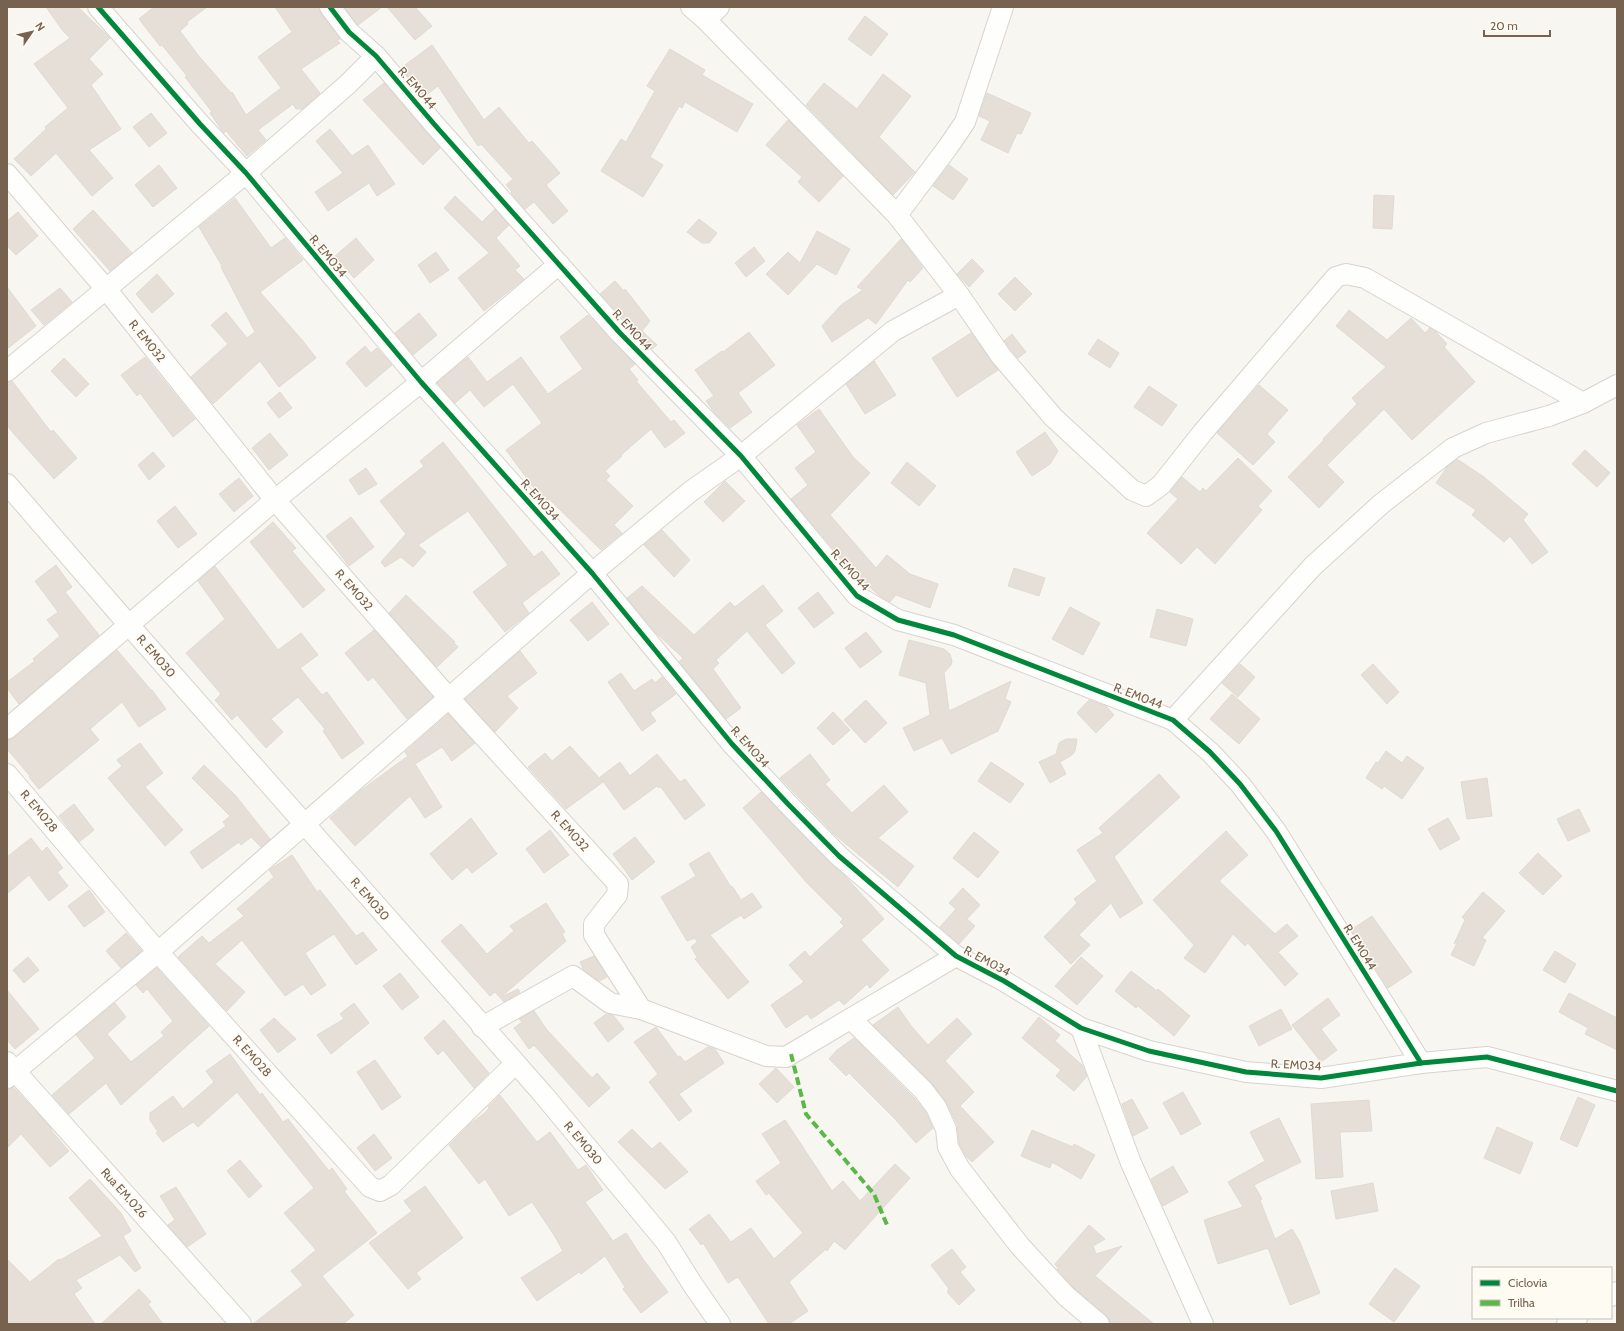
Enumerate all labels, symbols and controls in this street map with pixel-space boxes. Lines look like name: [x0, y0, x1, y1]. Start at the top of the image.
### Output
north arrow: [12, 12, 52, 52]
scale bar: [1484, 12, 1550, 38]
text: 20 m: [1490, 18, 1518, 33]
text: N: [32, 19, 48, 34]
street label: R. EM044: [395, 63, 440, 112]
street label: R. EM034: [306, 231, 350, 280]
street label: R. EM044: [609, 306, 655, 353]
street label: R. EM032: [126, 317, 169, 365]
street label: R. EM034: [518, 476, 563, 524]
street label: R. EM044: [828, 546, 873, 594]
street label: R. EM032: [332, 566, 376, 613]
street label: R. EM030: [134, 631, 179, 680]
street label: R. EM044: [1112, 679, 1165, 712]
street label: R. EM034: [728, 723, 773, 771]
street label: R. EM028: [17, 786, 61, 835]
street label: R. EM032: [548, 807, 593, 854]
street label: R. EM030: [348, 874, 393, 923]
street label: R. EM044: [1341, 921, 1380, 972]
street label: R. EM034: [961, 942, 1013, 979]
street label: R. EM028: [230, 1032, 275, 1080]
street label: R. EM034: [1270, 1056, 1322, 1073]
street label: R. EM030: [561, 1118, 606, 1167]
street label: Rua EM.026: [98, 1165, 151, 1221]
legend: [1472, 1267, 1612, 1319]
text: Ciclovia: [1508, 1275, 1547, 1290]
text: Trilha: [1508, 1295, 1535, 1310]

